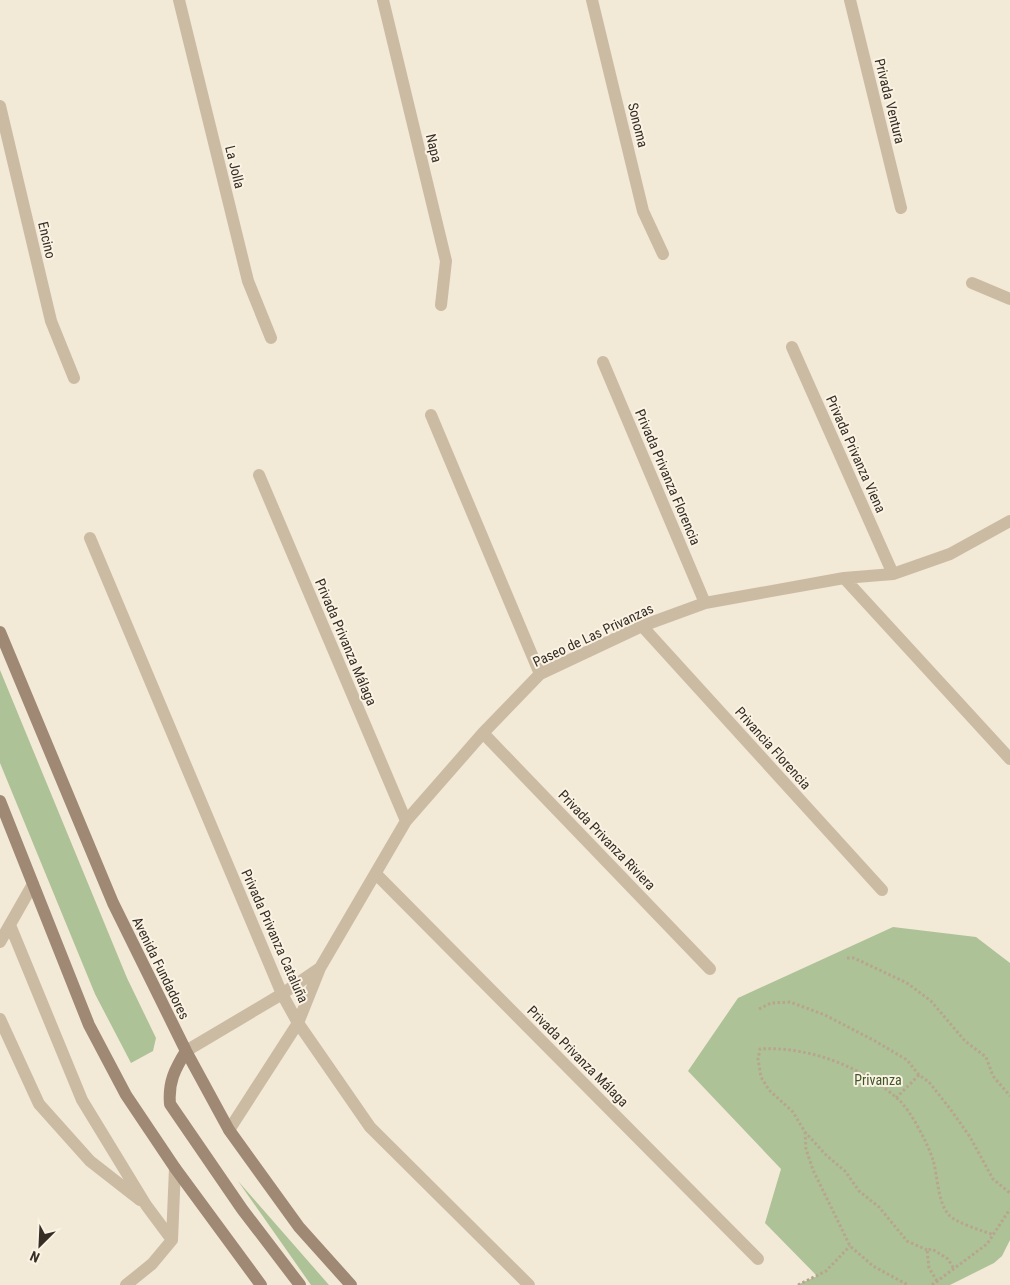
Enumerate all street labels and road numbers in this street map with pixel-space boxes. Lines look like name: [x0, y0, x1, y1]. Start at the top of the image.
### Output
street label: Privada Ventura: [872, 57, 908, 145]
street label: Sonoma: [625, 101, 651, 149]
street label: Napa: [423, 132, 445, 164]
street label: La Jolla: [222, 144, 248, 190]
street label: Encino: [35, 220, 59, 260]
street label: Privada Privanza Viena: [823, 393, 889, 515]
street label: Privada Privanza Florencia: [632, 407, 704, 547]
street label: Privada Privanza Málaga: [312, 576, 380, 708]
street label: Paseo de Las Privanzas: [530, 600, 656, 670]
street label: Privancia Florencia: [732, 704, 814, 792]
street label: Privada Privanza Riviera: [555, 787, 659, 893]
street label: Privada Privanza Cataluña: [238, 867, 312, 1005]
street label: Avenida Fundadores: [129, 914, 193, 1022]
street label: Privada Privanza Málaga: [524, 1002, 632, 1110]

